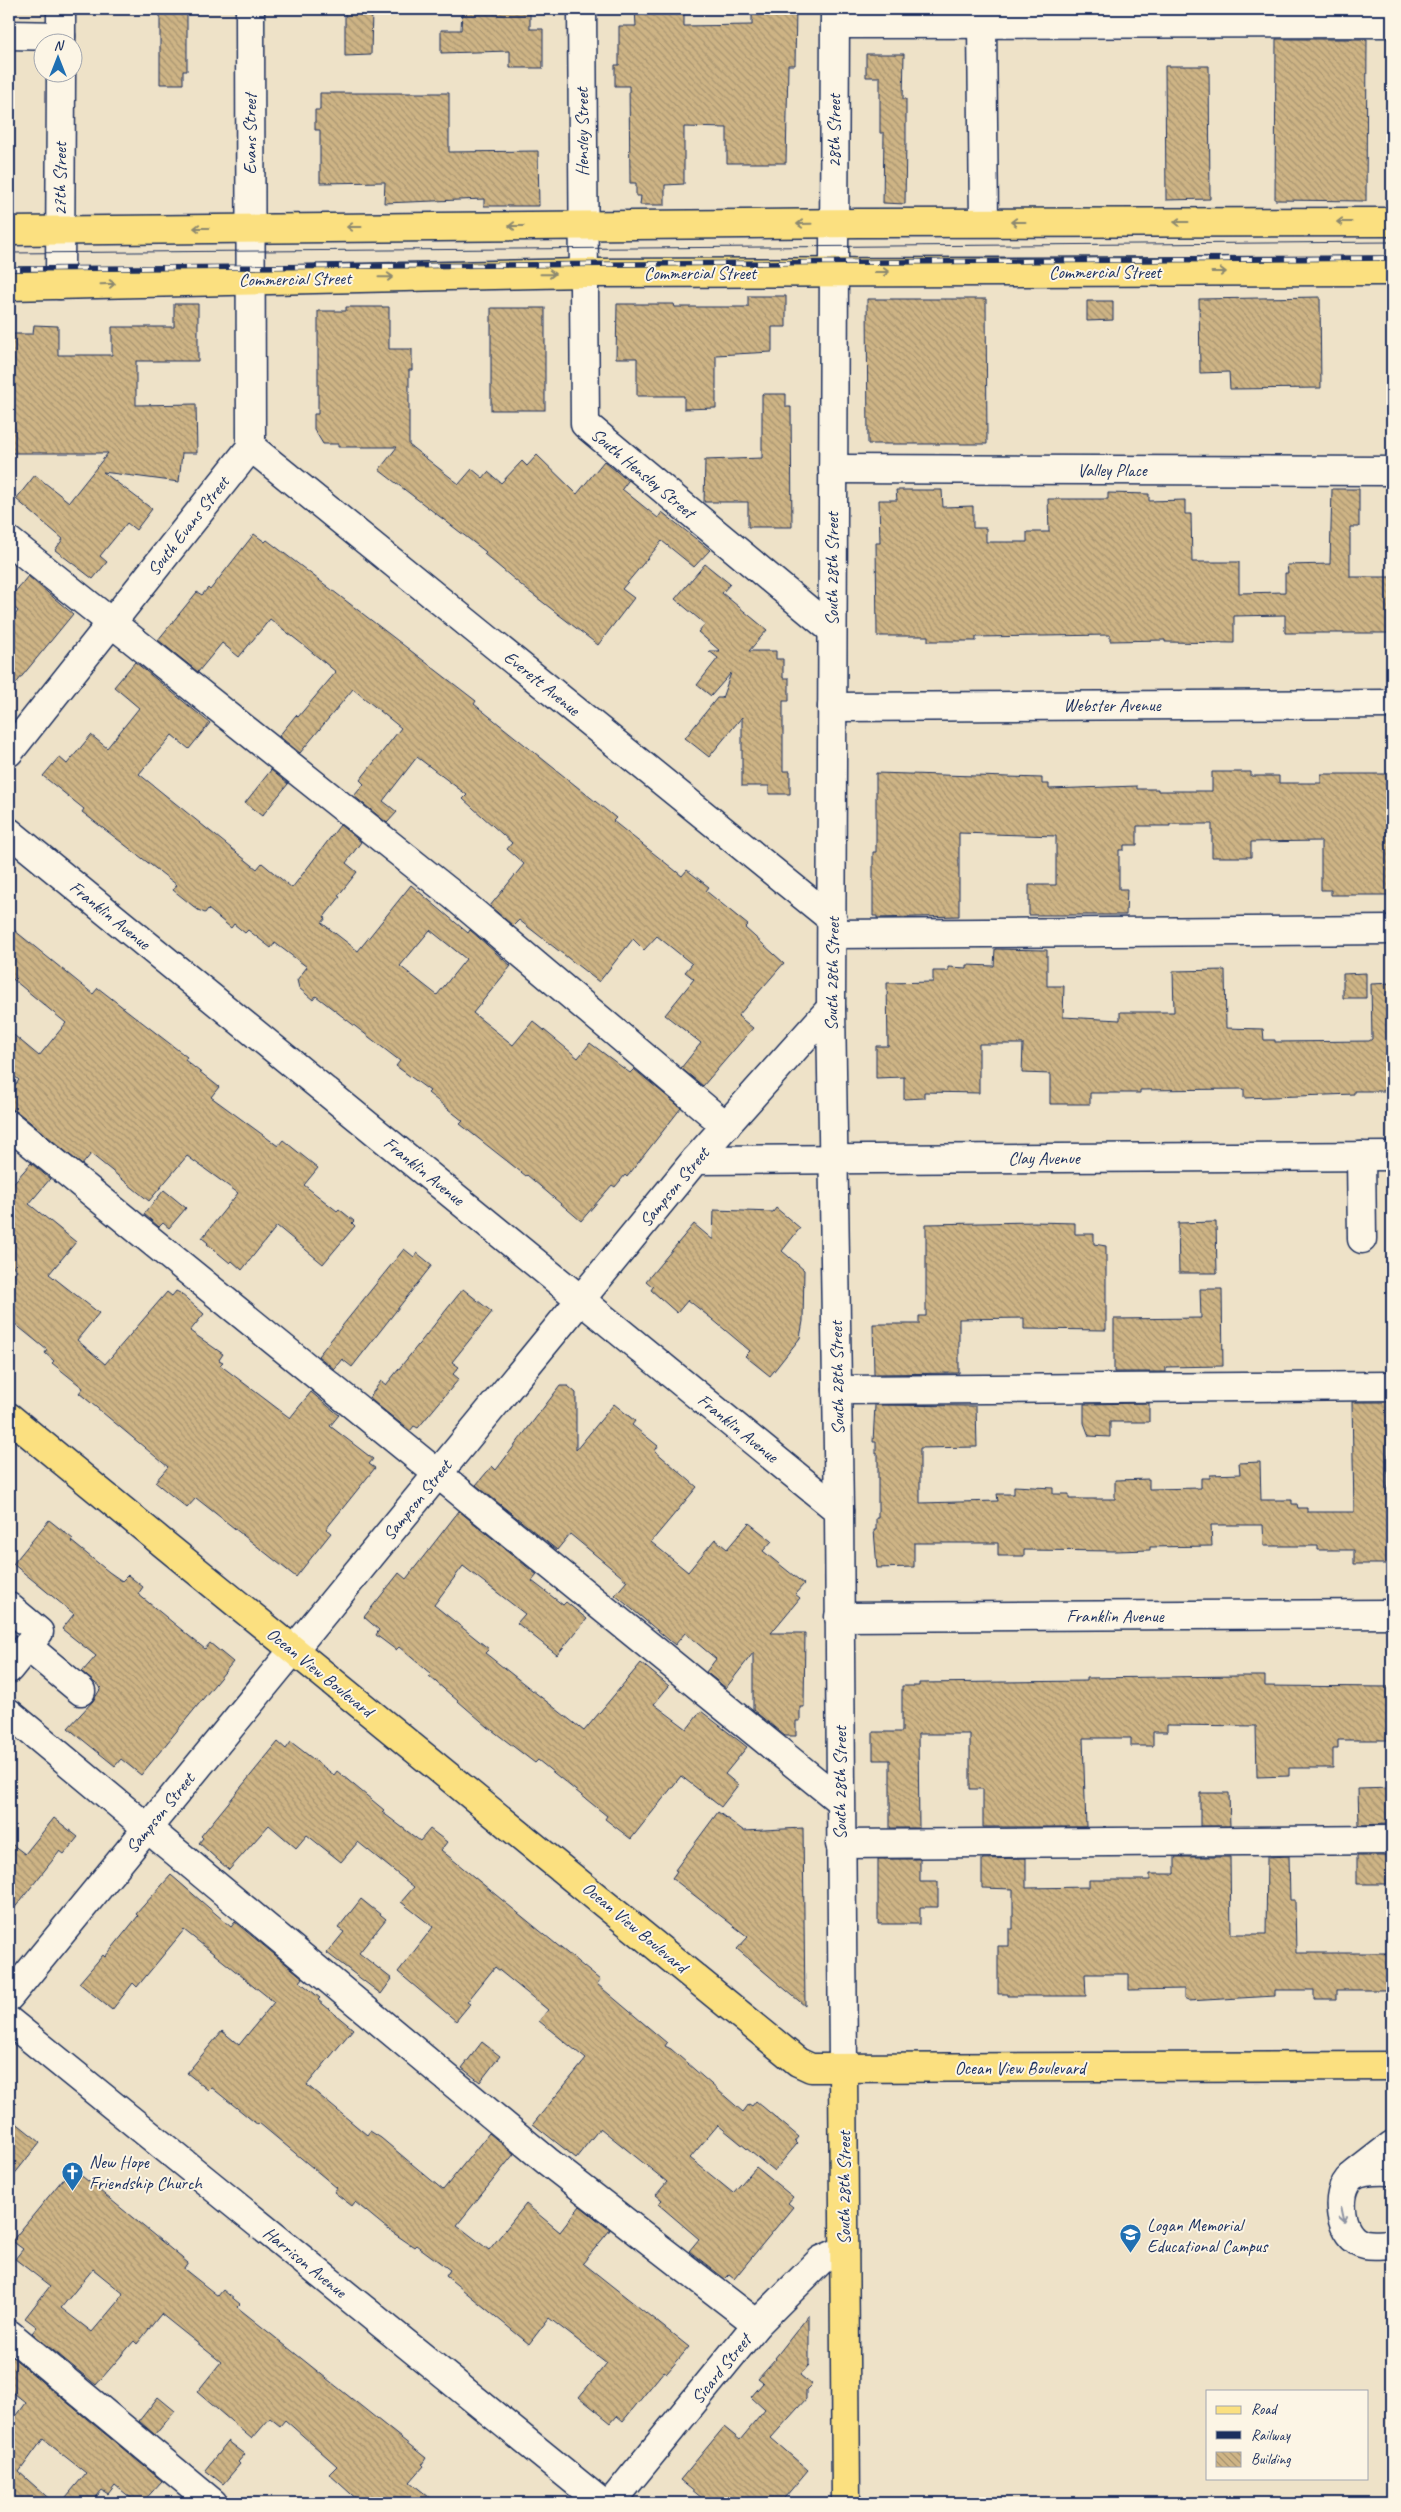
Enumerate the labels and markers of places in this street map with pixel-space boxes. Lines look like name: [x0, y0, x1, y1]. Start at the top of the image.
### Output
place label: New Hope Friendship Church: [89, 2151, 203, 2194]
church icon: New Hope Friendship Church: [61, 2160, 85, 2191]
place label: Logan Memorial Educational Campus: [1147, 2214, 1269, 2257]
school or university icon: Logan Memorial Educational Campus: [1119, 2223, 1143, 2254]

